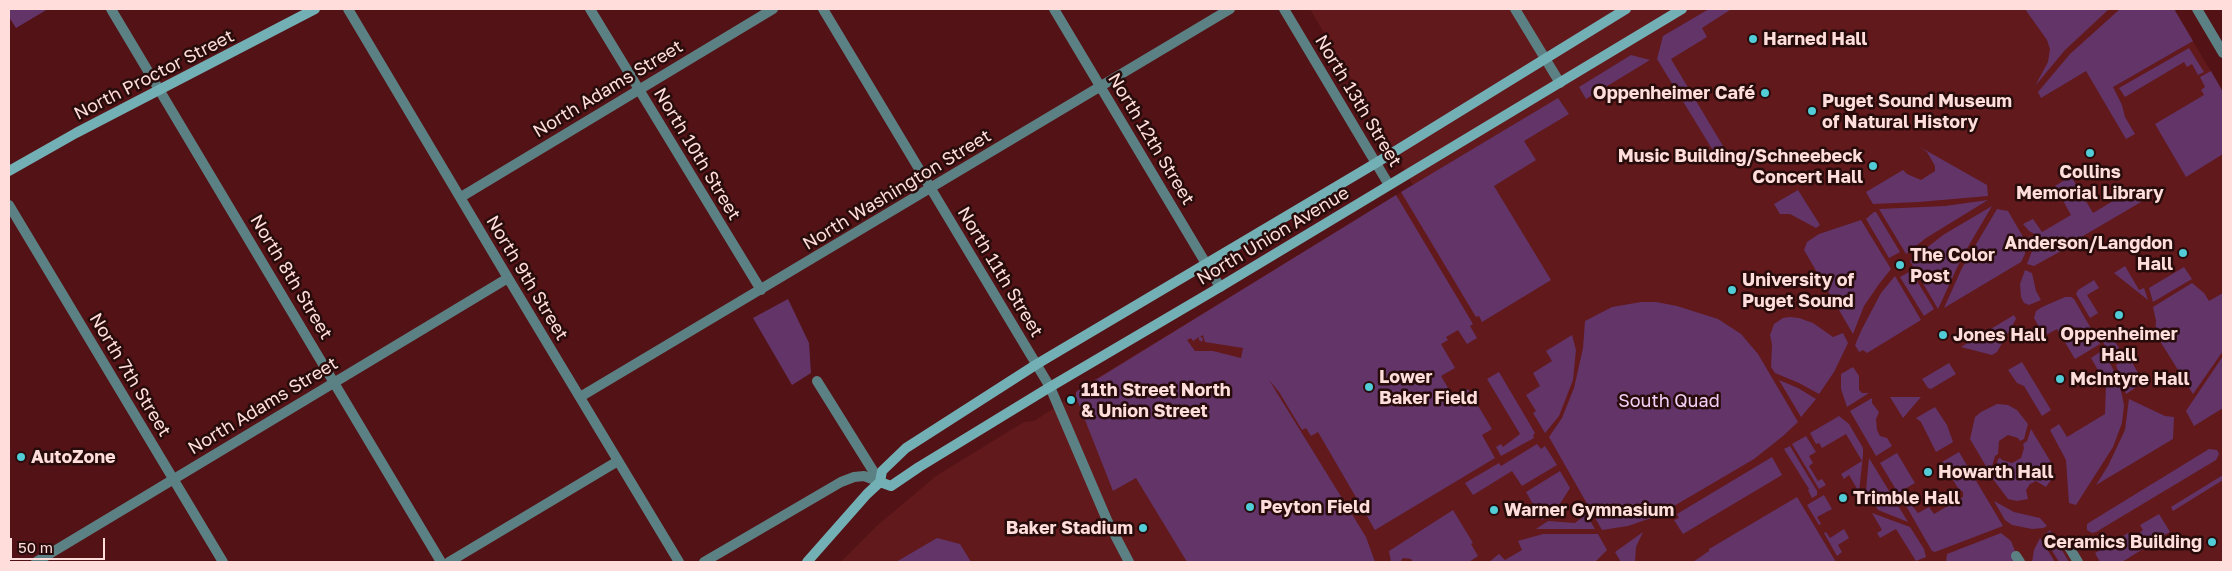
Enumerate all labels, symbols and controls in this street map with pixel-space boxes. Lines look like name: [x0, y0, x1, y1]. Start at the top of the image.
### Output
street label: North Proctor Street: [70, 25, 238, 125]
place label: Harned Hall: [1763, 28, 1867, 50]
street label: North 13th Street: [1310, 31, 1406, 171]
marker: Harned Hall: [1747, 33, 1759, 45]
street label: North Adams Street: [529, 36, 687, 142]
street label: North 12th Street: [1103, 69, 1199, 209]
place label: Oppenheimer Café: [1593, 82, 1755, 104]
street label: North 10th Street: [649, 84, 745, 224]
marker: Oppenheimer Café: [1759, 87, 1771, 99]
place label: Puget Sound Museum of Natural History: [1822, 90, 2012, 132]
marker: Puget Sound Museum of Natural History: [1806, 105, 1818, 117]
street label: North Washington Street: [799, 125, 995, 255]
place label: Music Building/Schneebeck Concert Hall: [1618, 145, 1863, 188]
marker: Collins Memorial Library: [2084, 147, 2096, 159]
marker: Music Building/Schneebeck Concert Hall: [1867, 160, 1879, 172]
place label: Collins Memorial Library: [2016, 161, 2164, 203]
street label: North Union Avenue: [1193, 182, 1353, 290]
street label: North 11th Street: [953, 203, 1047, 341]
street label: North 8th Street: [245, 211, 337, 343]
street label: North 9th Street: [481, 212, 573, 344]
place label: Anderson/Langdon Hall: [2005, 232, 2173, 274]
place label: The Color Post: [1910, 244, 1995, 286]
marker: Anderson/Langdon Hall: [2177, 247, 2189, 259]
marker: The Color Post: [1894, 259, 1906, 271]
place label: University of Puget Sound: [1742, 269, 1854, 312]
marker: University of Puget Sound: [1726, 284, 1738, 296]
street label: North 7th Street: [85, 309, 175, 441]
marker: Oppenheimer Hall: [2113, 309, 2125, 321]
place label: Oppenheimer Hall: [2060, 323, 2178, 366]
place label: Jones Hall: [1953, 324, 2046, 346]
marker: Jones Hall: [1937, 329, 1949, 341]
street label: North Adams Street: [184, 353, 342, 459]
place label: Lower Baker Field: [1379, 366, 1478, 408]
place label: McIntyre Hall: [2070, 368, 2190, 390]
marker: McIntyre Hall: [2054, 373, 2066, 385]
place label: 11th Street North & Union Street: [1081, 379, 1231, 422]
marker: Lower Baker Field: [1363, 381, 1375, 393]
park label: South Quad: [1618, 390, 1720, 412]
marker: 11th Street North & Union Street: [1065, 394, 1077, 406]
place label: AutoZone: [31, 446, 116, 468]
marker: AutoZone: [15, 451, 27, 463]
place label: Howarth Hall: [1938, 461, 2053, 483]
marker: Howarth Hall: [1922, 466, 1934, 478]
place label: Trimble Hall: [1853, 487, 1960, 509]
marker: Trimble Hall: [1837, 492, 1849, 504]
place label: Peyton Field: [1260, 496, 1370, 518]
place label: Warner Gymnasium: [1504, 499, 1674, 521]
marker: Peyton Field: [1244, 501, 1256, 513]
marker: Warner Gymnasium: [1488, 504, 1500, 516]
place label: Baker Stadium: [1006, 517, 1133, 539]
marker: Baker Stadium: [1137, 522, 1149, 534]
scale bar: [12, 528, 108, 560]
place label: Ceramics Building: [2044, 531, 2202, 553]
marker: Ceramics Building: [2206, 536, 2218, 548]
text: 50 m: [18, 538, 53, 556]

